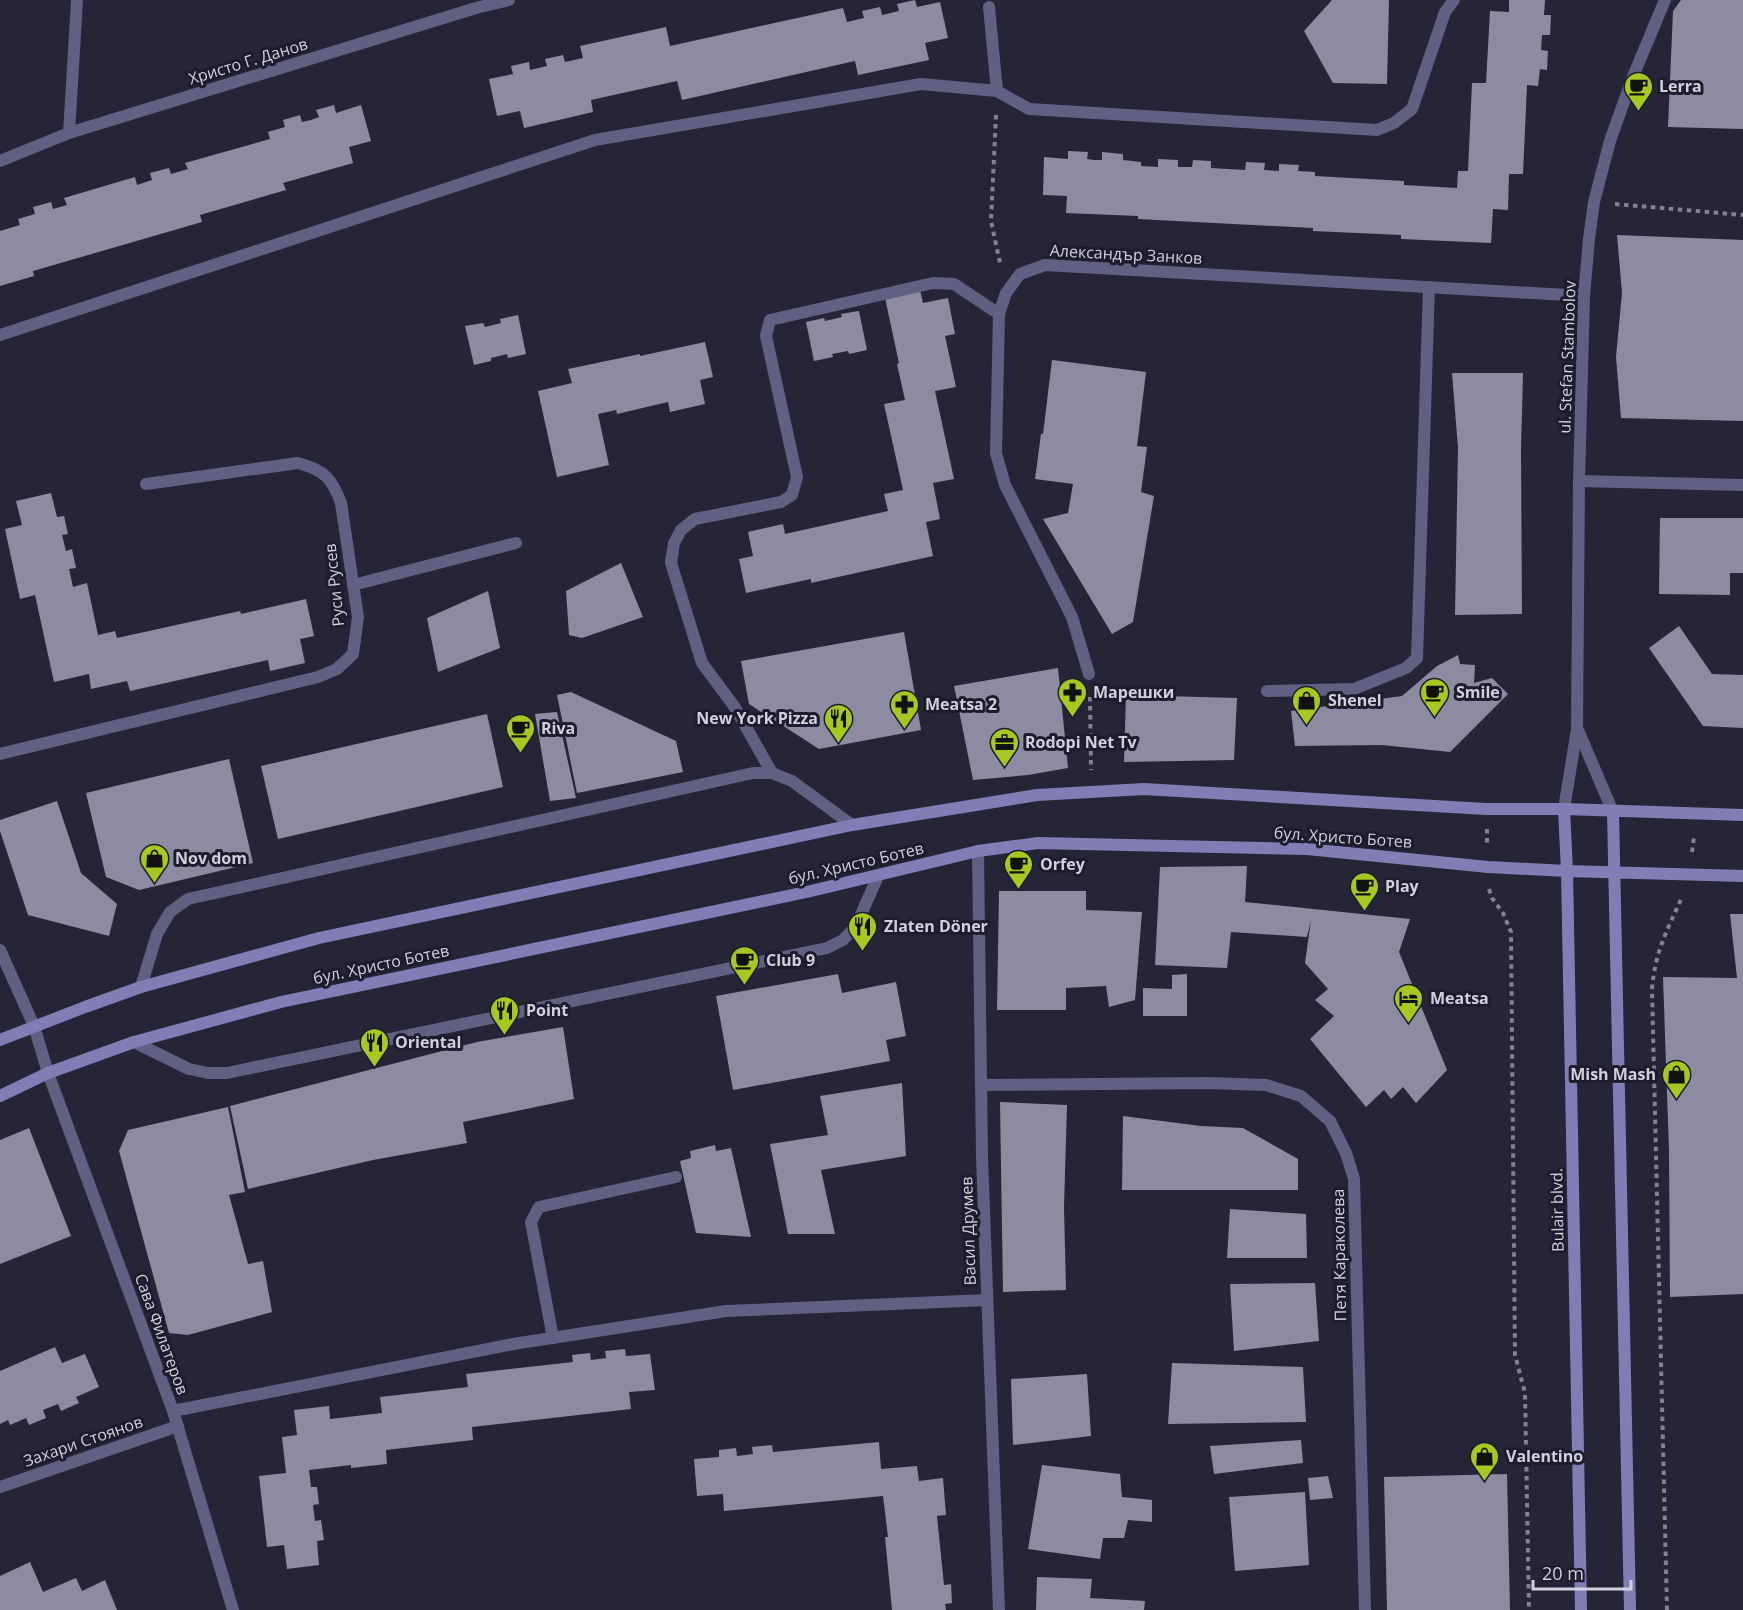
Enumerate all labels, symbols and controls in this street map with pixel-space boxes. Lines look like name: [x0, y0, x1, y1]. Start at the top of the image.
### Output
street label: Христо Г. Данов: [186, 32, 310, 90]
cafe icon: Lerra: [1622, 70, 1654, 112]
place label: Lerra: [1659, 75, 1702, 97]
street label: Александър Занков: [1049, 239, 1203, 269]
street label: ul. Stefan Stambolov: [1553, 280, 1581, 434]
street label: Руси Русев: [319, 543, 349, 627]
pharmacy icon: Марешки: [1056, 676, 1088, 718]
cafe icon: Smile: [1419, 676, 1451, 718]
place label: Марешки: [1093, 681, 1174, 703]
place label: Smile: [1456, 681, 1500, 703]
shop icon: Shenel: [1291, 684, 1323, 726]
pharmacy icon: Meatsa 2: [888, 688, 920, 730]
place label: Shenel: [1328, 689, 1382, 711]
place label: Meatsa 2: [925, 693, 997, 715]
restaurant icon: New York Pizza: [823, 702, 855, 744]
place label: New York Pizza: [696, 707, 818, 729]
cafe icon: Riva: [504, 712, 536, 754]
place label: Riva: [541, 717, 575, 739]
office icon: Rodopi Net Tv: [988, 726, 1020, 768]
place label: Rodopi Net Tv: [1025, 731, 1137, 753]
street label: бул. Христо Ботев: [1273, 821, 1413, 853]
street label: бул. Христо Ботев: [786, 837, 926, 889]
shop icon: Nov dom: [138, 842, 170, 884]
place label: Nov dom: [175, 847, 247, 869]
cafe icon: Orfey: [1003, 848, 1035, 890]
place label: Orfey: [1040, 853, 1086, 875]
cafe icon: Play: [1348, 870, 1380, 912]
place label: Play: [1385, 875, 1420, 897]
restaurant icon: Zlaten Döner: [847, 910, 879, 952]
place label: Zlaten Döner: [884, 915, 988, 937]
street label: бул. Христо Ботев: [311, 939, 451, 989]
cafe icon: Club 9: [729, 944, 761, 986]
place label: Club 9: [766, 949, 815, 971]
hotel icon: Meatsa: [1393, 982, 1425, 1024]
place label: Meatsa: [1430, 987, 1489, 1009]
restaurant icon: Point: [489, 994, 521, 1036]
place label: Point: [526, 999, 568, 1021]
restaurant icon: Oriental: [358, 1026, 390, 1068]
place label: Oriental: [395, 1031, 461, 1053]
shop icon: Mish Mash: [1661, 1058, 1693, 1100]
place label: Mish Mash: [1570, 1063, 1656, 1085]
street label: Bulair blvd.: [1545, 1168, 1569, 1252]
street label: Васил Друмев: [955, 1176, 981, 1286]
street label: Петя Караколева: [1327, 1189, 1351, 1321]
street label: Сава Филатеров: [130, 1270, 194, 1398]
street label: Захари Стоянов: [20, 1410, 146, 1472]
shop icon: Valentino: [1469, 1440, 1501, 1482]
place label: Valentino: [1506, 1445, 1583, 1467]
scale bar: [1533, 1553, 1630, 1591]
text: 20 m: [1542, 1561, 1584, 1585]

